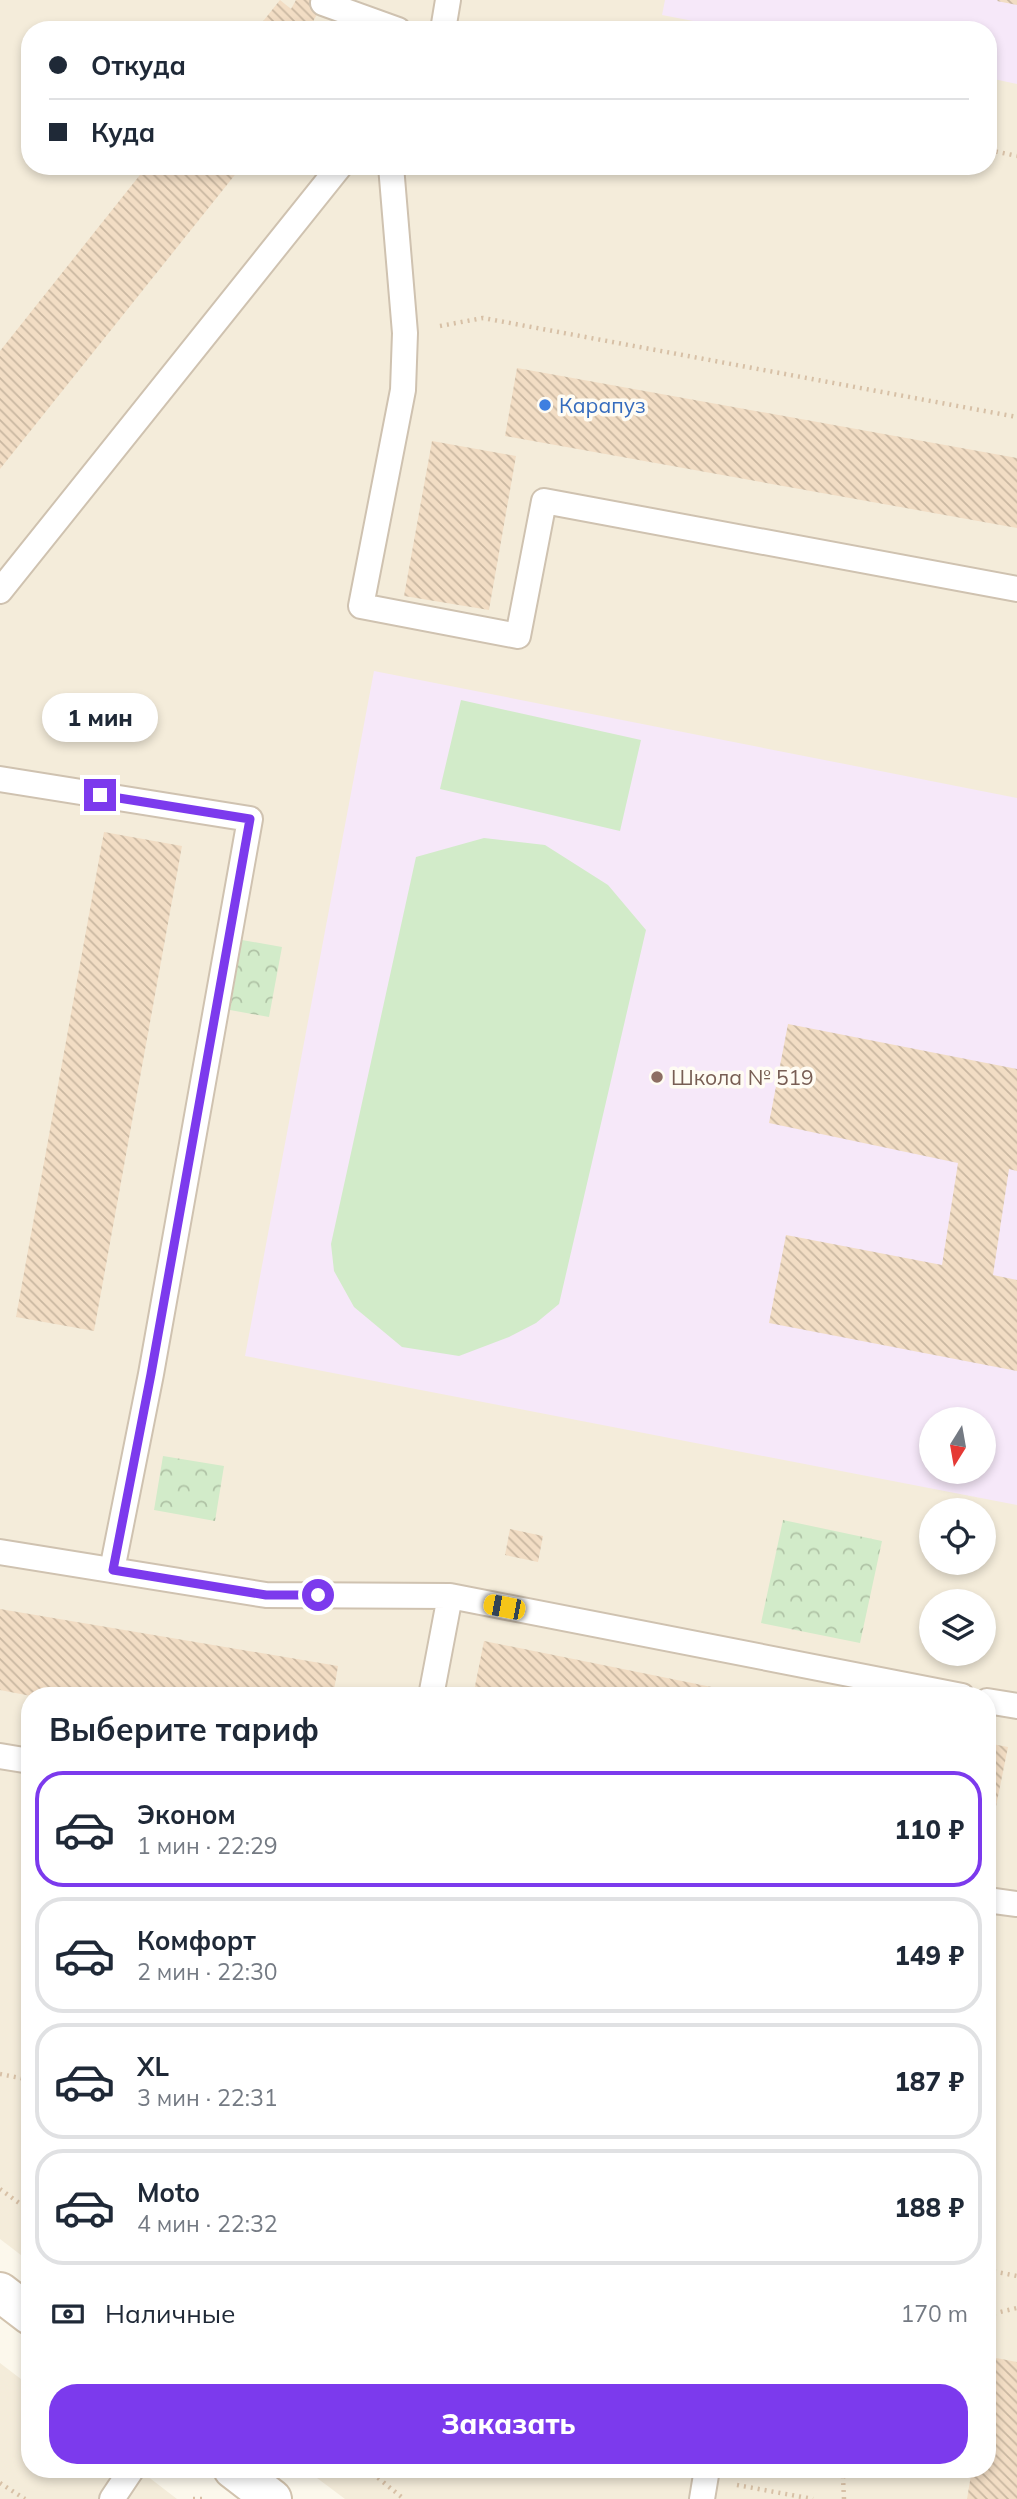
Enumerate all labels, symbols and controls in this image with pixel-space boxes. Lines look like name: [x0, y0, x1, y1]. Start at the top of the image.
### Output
text: Откуда: [91, 49, 186, 82]
text: Куда: [91, 116, 155, 149]
place label: Карапуз: [559, 392, 646, 418]
marker: Карапуз: [537, 397, 553, 413]
callout: 1 мин: [42, 694, 158, 742]
text: 1 мин: [67, 703, 133, 732]
route end: [84, 779, 116, 811]
place label: Школа № 519: [671, 1064, 814, 1090]
marker: Школа № 519: [649, 1069, 665, 1085]
north arrow: [919, 1407, 996, 1484]
map controls: [919, 1407, 996, 1666]
button: locate: [919, 1498, 996, 1575]
route start: [302, 1579, 334, 1611]
button: layers: [919, 1589, 996, 1666]
car: [482, 1593, 527, 1621]
text: Выберите тариф: [49, 1709, 319, 1749]
icon: car: [53, 1798, 116, 1861]
text: Эконом: [137, 1798, 236, 1831]
text: 110 ₽: [894, 1813, 964, 1846]
text: 1 мин · 22:29: [137, 1831, 277, 1860]
icon: car: [53, 1924, 116, 1987]
text: Комфорт: [137, 1924, 256, 1957]
text: 149 ₽: [894, 1939, 964, 1972]
text: 2 мин · 22:30: [137, 1957, 277, 1986]
icon: car: [53, 2050, 116, 2113]
text: XL: [137, 2050, 169, 2083]
text: 187 ₽: [894, 2065, 964, 2098]
text: 3 мин · 22:31: [137, 2083, 277, 2112]
icon: car: [53, 2176, 116, 2239]
text: Moto: [137, 2176, 200, 2209]
text: 188 ₽: [894, 2191, 964, 2224]
text: 4 мин · 22:32: [137, 2209, 277, 2238]
icon: cash: [49, 2295, 87, 2333]
text: Наличные: [105, 2297, 235, 2330]
text: 170 m: [900, 2299, 968, 2328]
button: Заказать: [49, 2384, 968, 2464]

